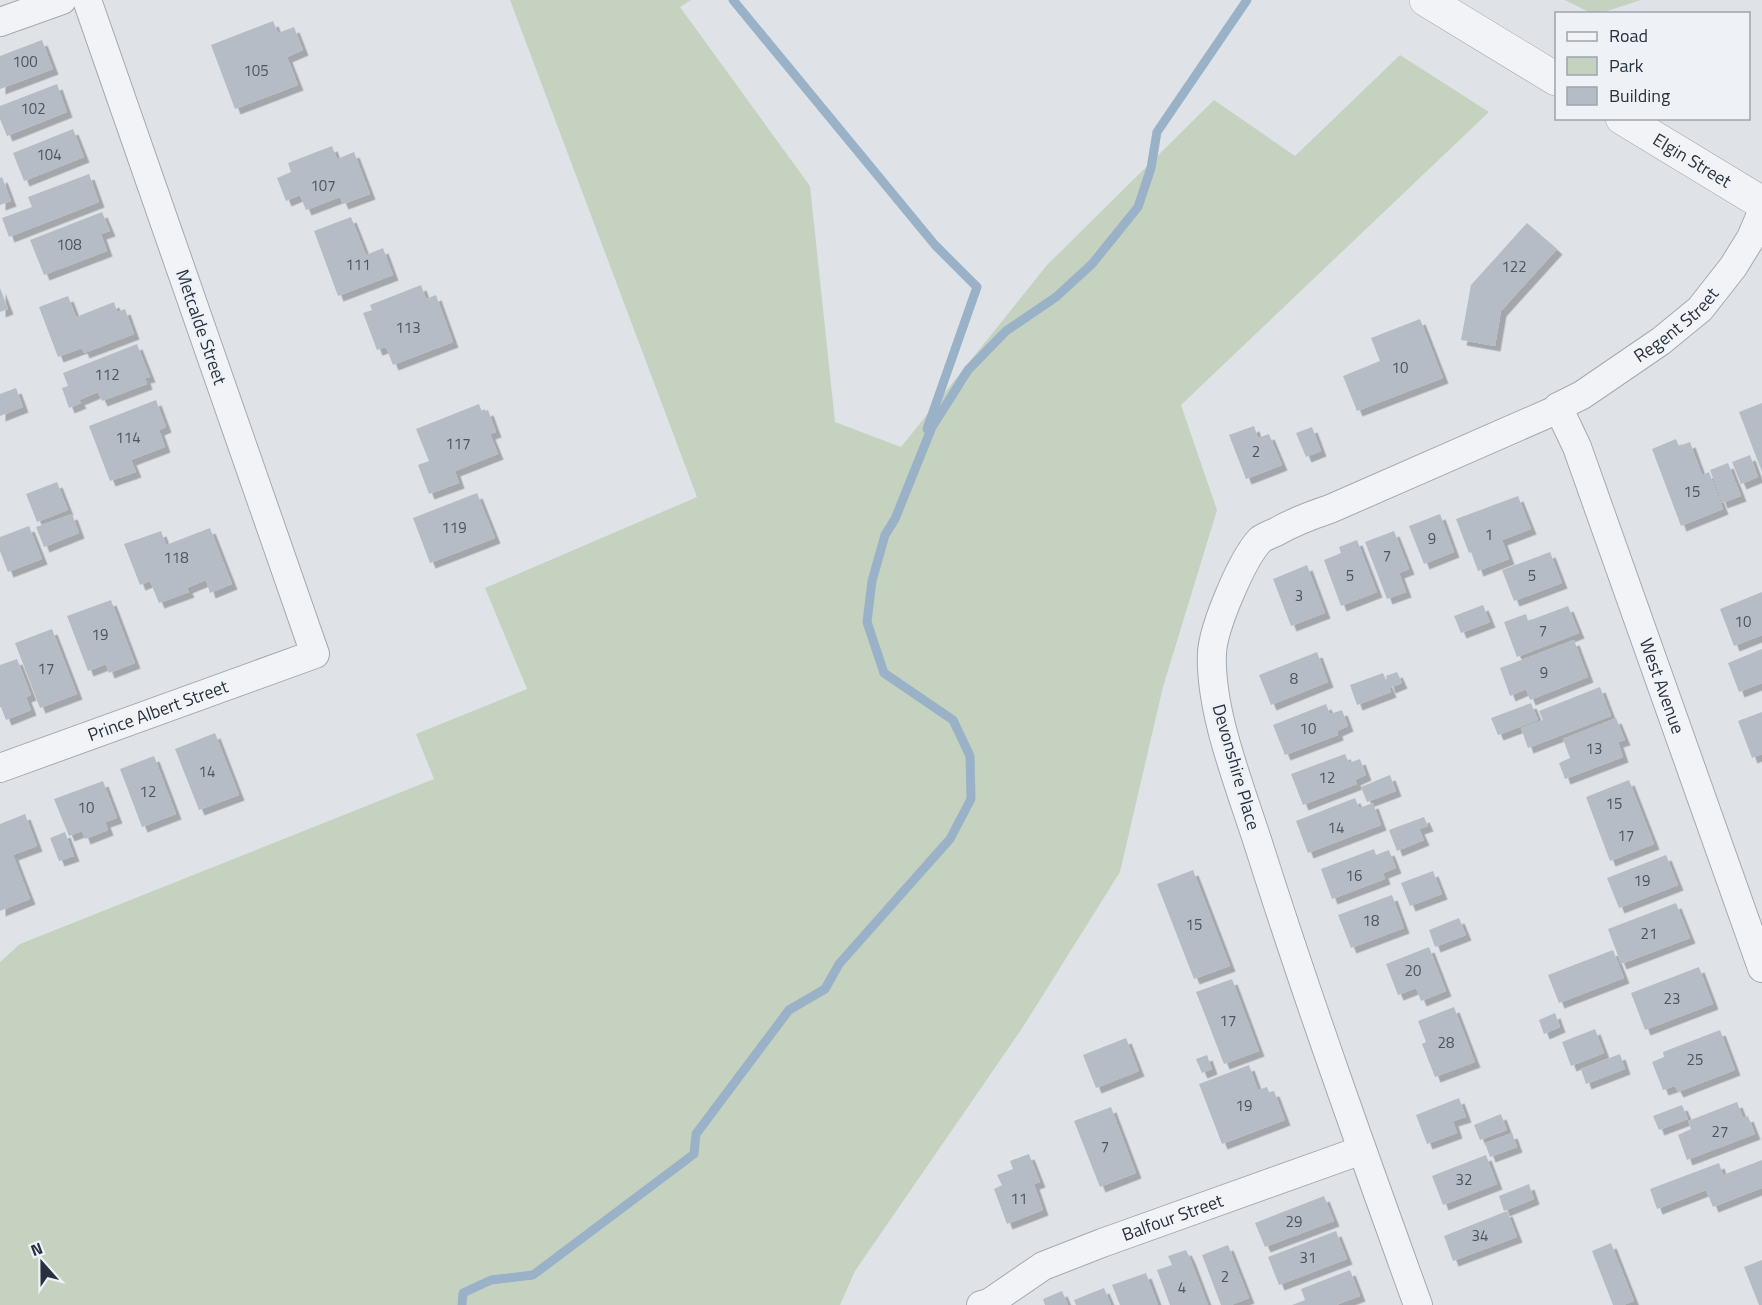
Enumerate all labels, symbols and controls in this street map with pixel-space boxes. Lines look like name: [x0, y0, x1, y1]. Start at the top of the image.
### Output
legend: [1555, 12, 1750, 120]
text: Road: [1609, 22, 1648, 49]
house number: 100: [12, 50, 38, 73]
text: Park: [1609, 52, 1644, 79]
house number: 105: [243, 59, 269, 82]
text: Building: [1609, 82, 1670, 109]
house number: 102: [20, 97, 46, 120]
street label: Elgin Street: [1648, 126, 1737, 195]
house number: 104: [36, 143, 62, 166]
house number: 107: [310, 174, 336, 197]
house number: 108: [56, 233, 82, 256]
house number: 111: [345, 253, 371, 276]
house number: 122: [1501, 255, 1527, 278]
street label: Metcalde Street: [169, 266, 234, 389]
street label: Regent Street: [1628, 281, 1725, 369]
house number: 113: [395, 316, 421, 339]
house number: 10: [1392, 356, 1408, 379]
house number: 112: [94, 363, 120, 386]
house number: 114: [115, 426, 141, 449]
house number: 117: [445, 432, 471, 455]
house number: 2: [1252, 440, 1260, 463]
house number: 15: [1684, 480, 1700, 503]
house number: 119: [441, 516, 467, 539]
house number: 1: [1485, 523, 1493, 546]
house number: 9: [1428, 527, 1436, 550]
house number: 7: [1383, 544, 1391, 567]
house number: 118: [163, 546, 189, 569]
house number: 5: [1346, 564, 1354, 587]
house number: 5: [1528, 564, 1536, 587]
house number: 3: [1295, 584, 1303, 607]
house number: 10: [1735, 610, 1751, 633]
house number: 7: [1539, 619, 1547, 642]
house number: 19: [92, 623, 108, 646]
street label: West Avenue: [1633, 634, 1692, 737]
house number: 17: [38, 657, 54, 680]
house number: 9: [1540, 661, 1548, 684]
house number: 8: [1290, 667, 1298, 690]
street label: Prince Albert Street: [84, 672, 233, 748]
street label: Devonshire Place: [1206, 701, 1267, 833]
house number: 10: [1300, 717, 1316, 740]
house number: 13: [1586, 737, 1602, 760]
house number: 14: [199, 760, 215, 783]
house number: 12: [1319, 766, 1335, 789]
house number: 12: [140, 780, 156, 803]
house number: 15: [1606, 792, 1622, 815]
house number: 10: [78, 796, 94, 819]
house number: 14: [1328, 816, 1344, 839]
house number: 17: [1618, 824, 1634, 847]
house number: 16: [1346, 864, 1362, 887]
house number: 19: [1634, 869, 1650, 892]
house number: 18: [1363, 909, 1379, 932]
house number: 15: [1186, 913, 1202, 936]
house number: 21: [1641, 922, 1657, 945]
house number: 20: [1405, 959, 1421, 982]
house number: 23: [1664, 987, 1680, 1010]
house number: 17: [1220, 1009, 1236, 1032]
house number: 28: [1438, 1031, 1454, 1054]
house number: 25: [1687, 1048, 1703, 1071]
house number: 19: [1236, 1094, 1252, 1117]
house number: 27: [1712, 1120, 1728, 1143]
house number: 7: [1101, 1135, 1109, 1158]
house number: 32: [1456, 1168, 1472, 1191]
house number: 11: [1011, 1187, 1027, 1210]
street label: Balfour Street: [1118, 1187, 1227, 1248]
house number: 29: [1286, 1210, 1302, 1233]
house number: 34: [1472, 1224, 1488, 1247]
north arrow: [12, 1233, 72, 1293]
text: N: [27, 1236, 46, 1262]
house number: 31: [1300, 1246, 1316, 1269]
house number: 2: [1221, 1265, 1229, 1288]
house number: 4: [1178, 1276, 1186, 1299]

